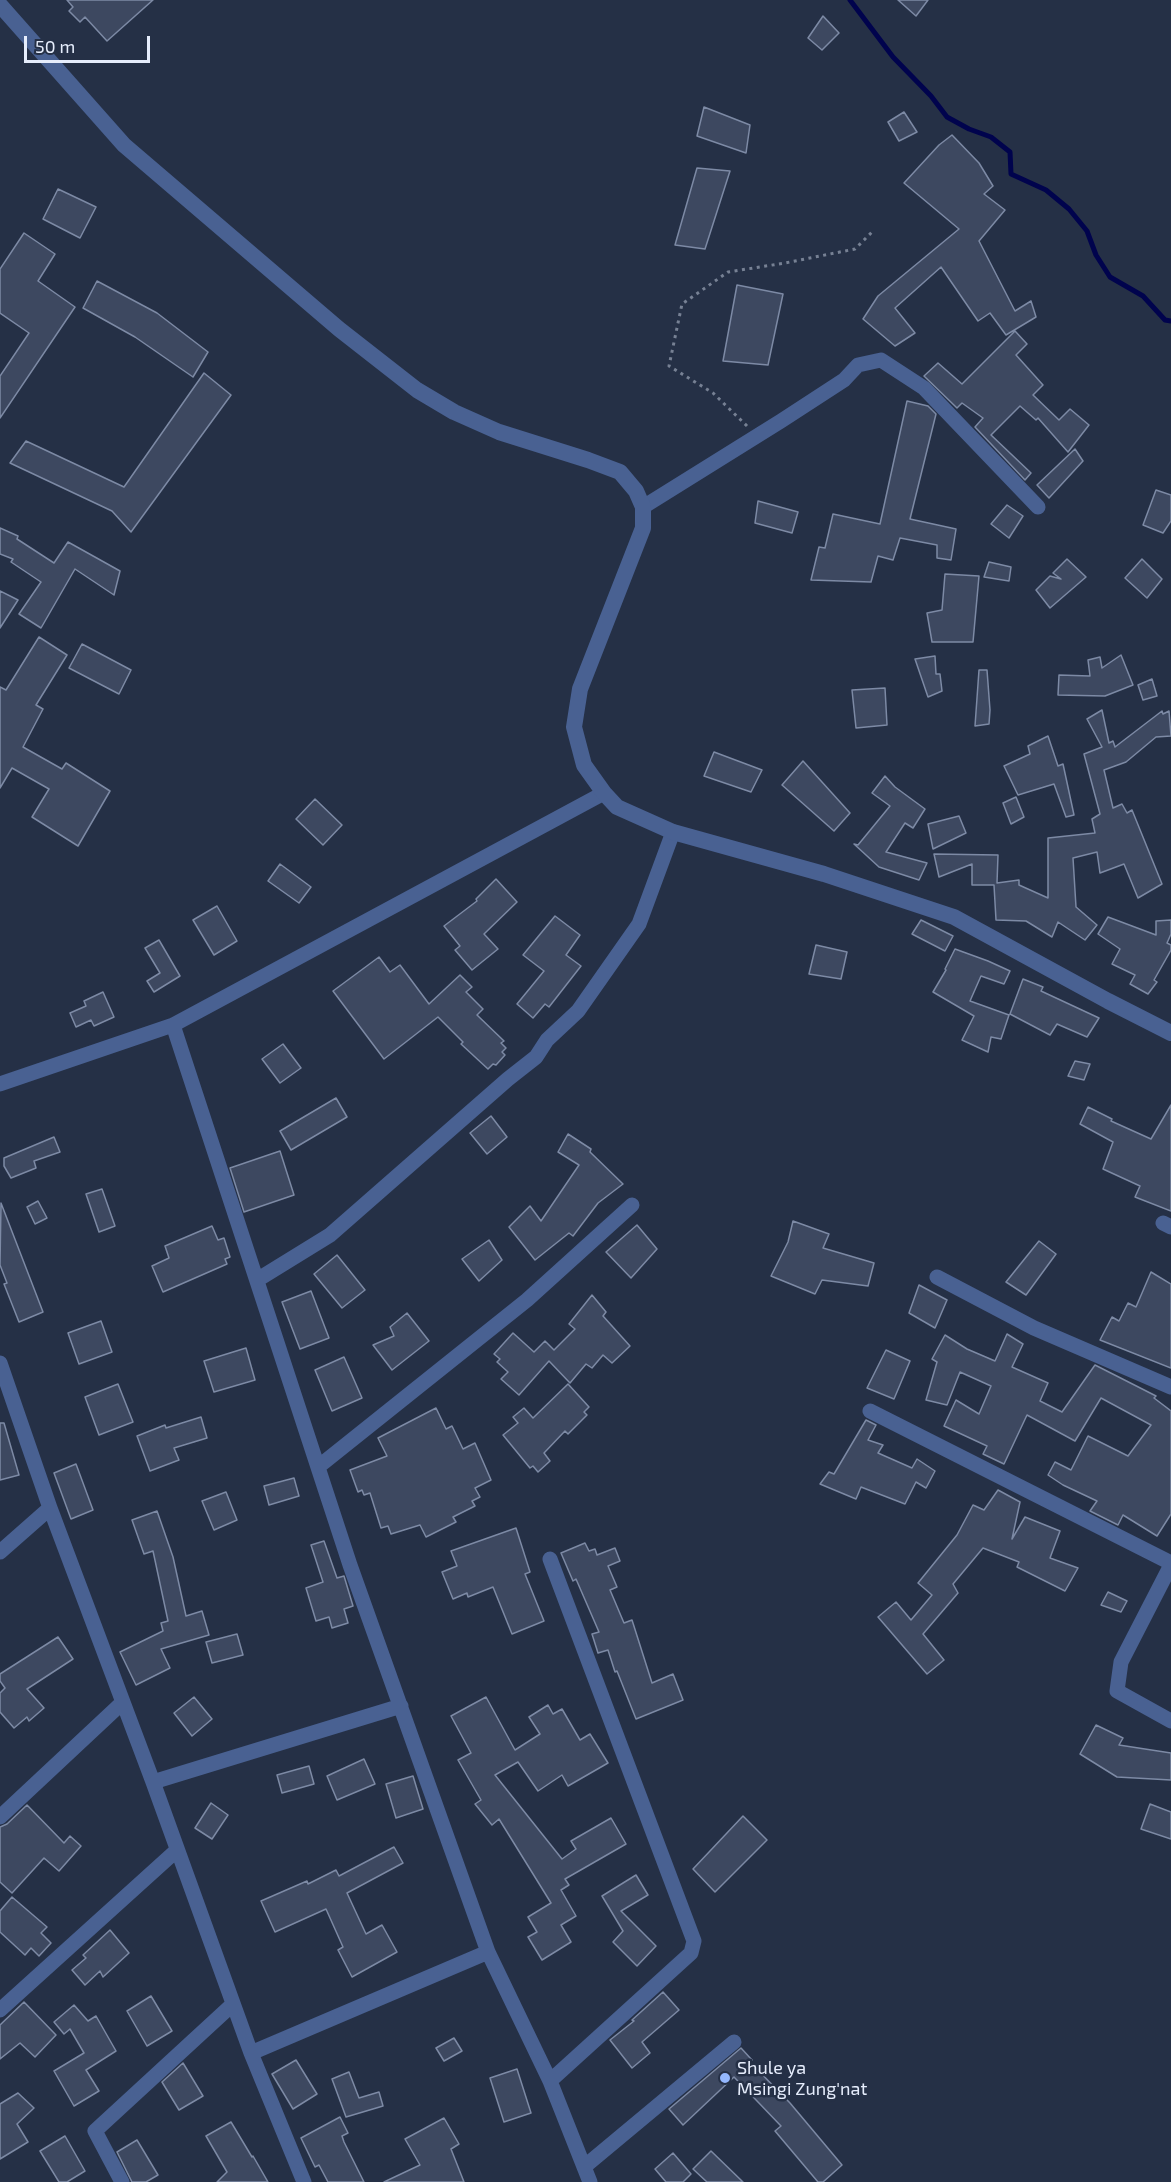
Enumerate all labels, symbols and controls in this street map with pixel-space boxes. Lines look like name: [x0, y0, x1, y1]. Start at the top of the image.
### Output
scale bar: [27, 24, 153, 62]
text: 50 m: [35, 35, 75, 57]
place label: Shule ya Msingi Zung'nat: [737, 2057, 867, 2100]
marker: Shule ya Msingi Zung'nat: [718, 2071, 732, 2085]

